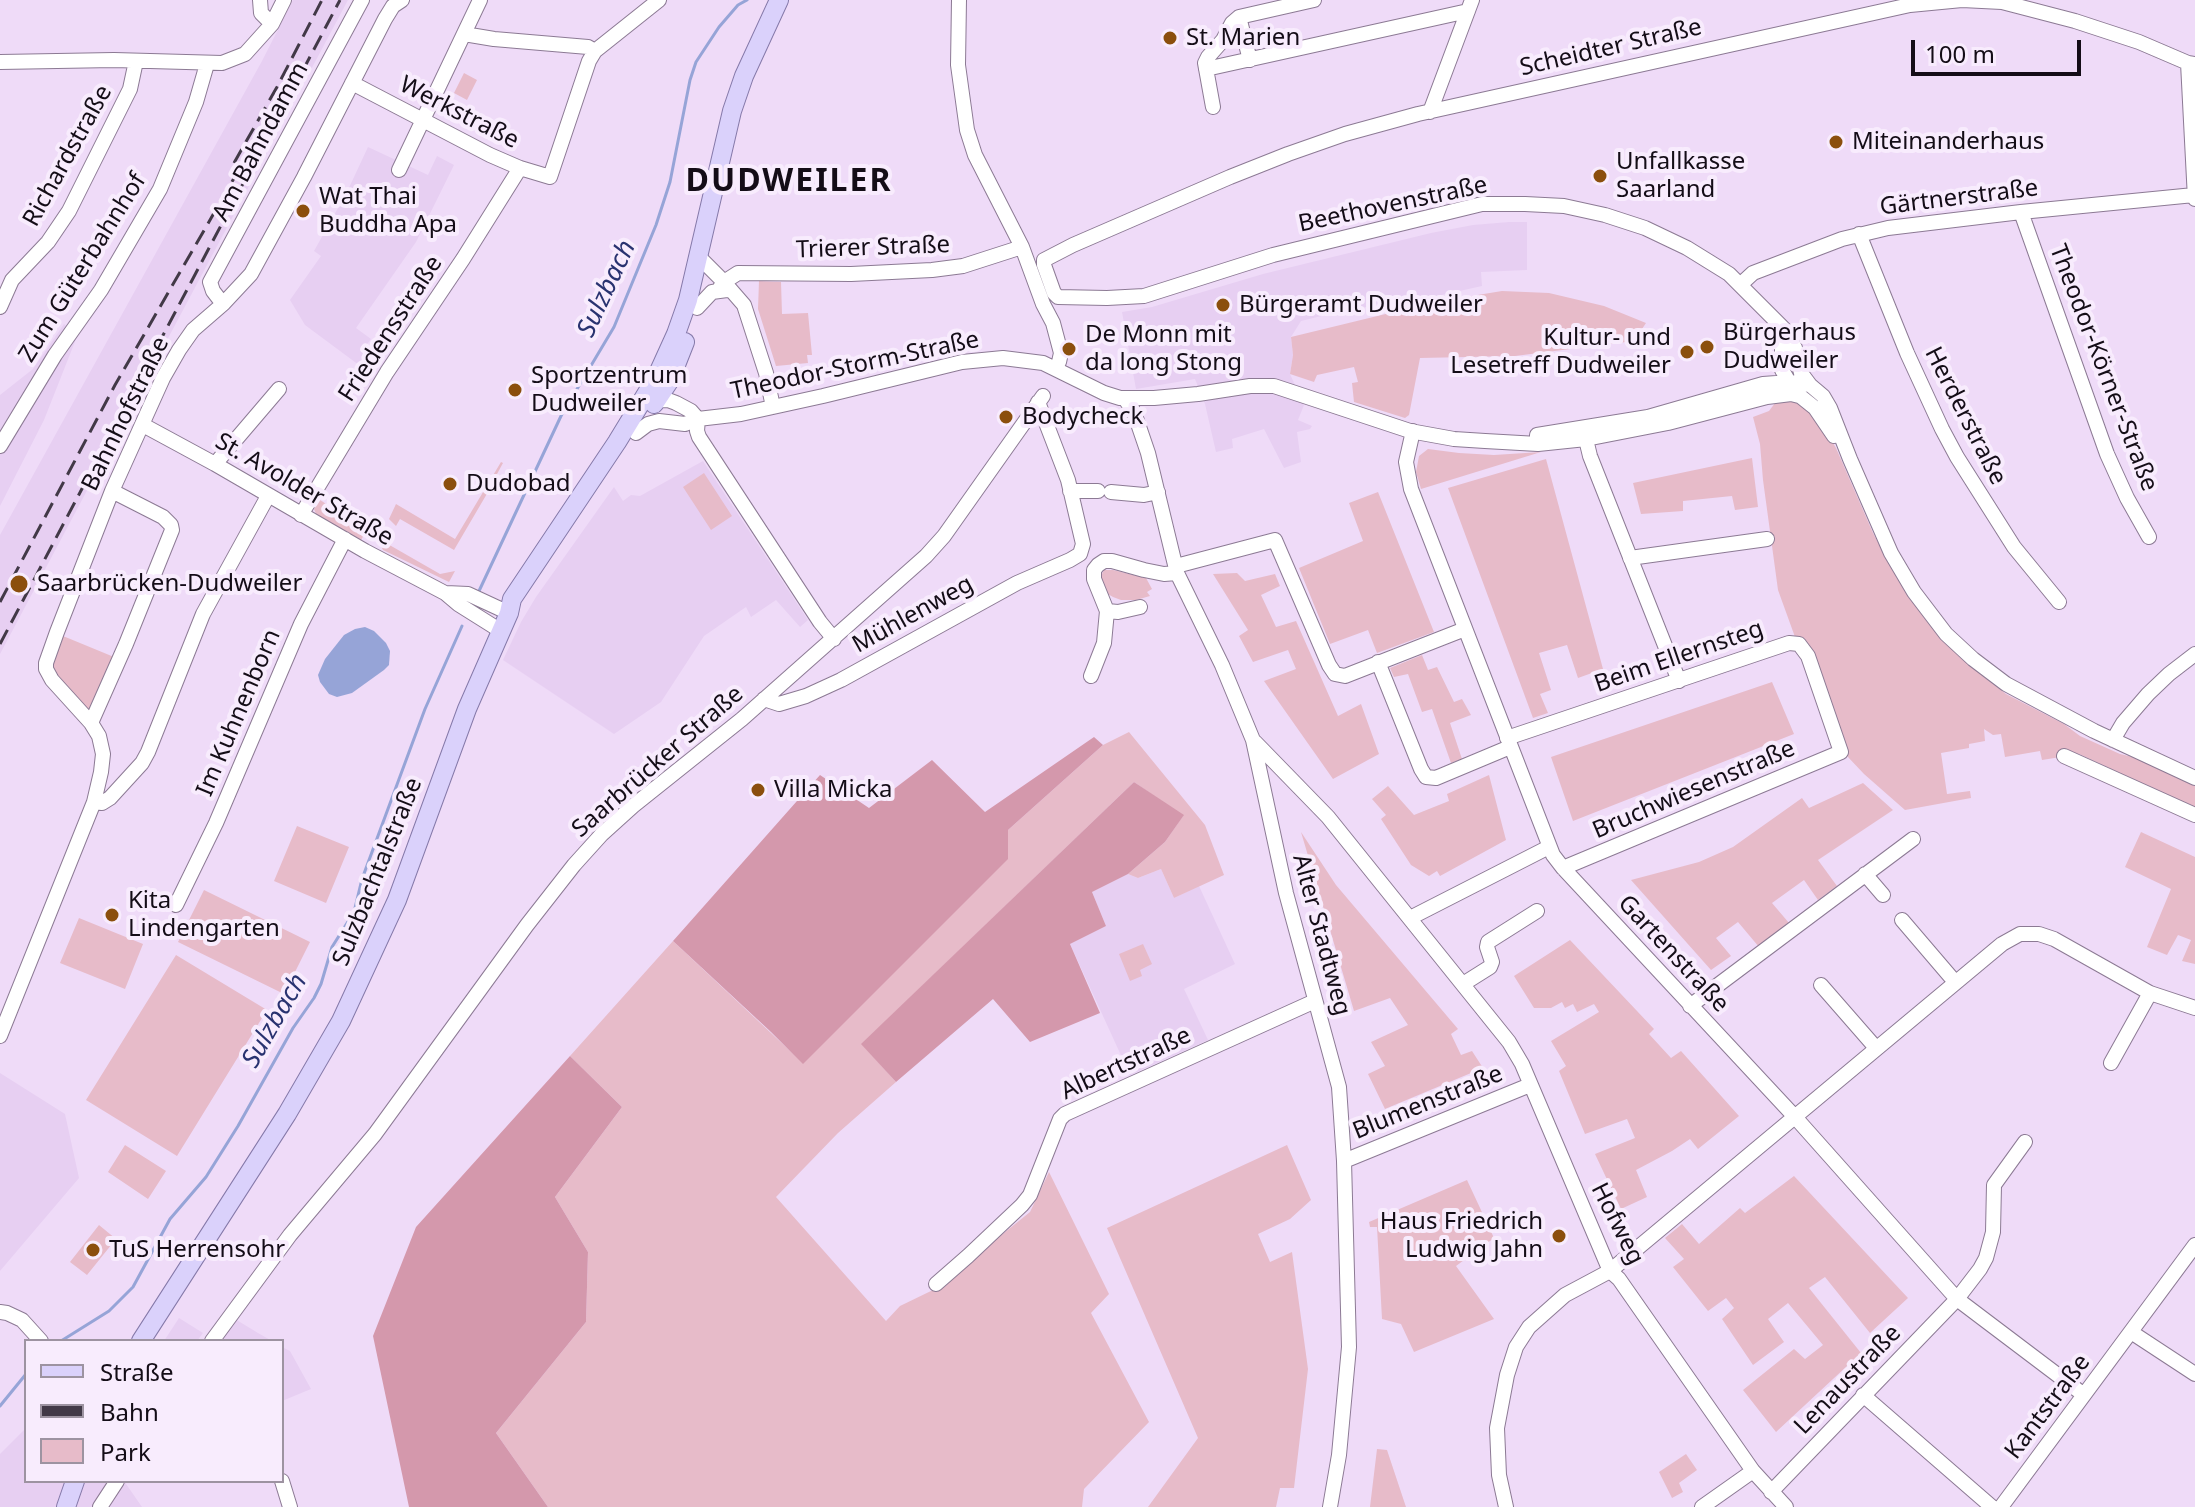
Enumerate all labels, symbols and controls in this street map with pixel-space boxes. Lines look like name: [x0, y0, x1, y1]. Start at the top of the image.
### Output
street label: Scheidter Straße: [1517, 13, 1705, 83]
place label: St. Marien: [1186, 24, 1300, 52]
scale bar: [1915, 24, 2085, 74]
marker: St. Marien: [1161, 29, 1179, 47]
text: 100 m: [1925, 37, 1995, 70]
street label: Am Bahndamm: [207, 58, 315, 226]
street label: Werkstraße: [395, 71, 523, 155]
street label: Richardstraße: [17, 80, 119, 232]
place label: Miteinanderhaus: [1852, 128, 2044, 156]
marker: Miteinanderhaus: [1827, 133, 1845, 151]
place label: Unfallkasse Saarland: [1616, 148, 1745, 204]
district label: DUDWEILER: [686, 163, 892, 201]
marker: Unfallkasse Saarland: [1591, 167, 1609, 185]
street label: Zum Güterbahnhof: [13, 168, 153, 368]
street label: Beethovenstraße: [1296, 171, 1490, 239]
street label: Gärtnerstraße: [1878, 174, 2040, 222]
place label: Wat Thai Buddha Apa: [319, 183, 457, 239]
marker: Wat Thai Buddha Apa: [294, 202, 312, 220]
street label: Trierer Straße: [795, 231, 951, 265]
water label: Sulzbach: [571, 236, 643, 342]
street label: Theodor-Körner-Straße: [2043, 241, 2163, 495]
street label: Friedensstraße: [333, 251, 449, 407]
place label: Bürgeramt Dudweiler: [1239, 291, 1483, 319]
marker: Bürgeramt Dudweiler: [1214, 296, 1232, 314]
place label: Bürgerhaus Dudweiler: [1723, 319, 1856, 375]
place label: De Monn mit da long Stong: [1085, 321, 1242, 377]
place label: Kultur- und Lesetreff Dudweiler: [1450, 324, 1671, 380]
street label: Theodor-Storm-Straße: [728, 326, 982, 406]
street label: Bahnhofstraße: [76, 332, 176, 496]
marker: Bürgerhaus Dudweiler: [1698, 338, 1716, 356]
marker: De Monn mit da long Stong: [1060, 340, 1078, 358]
street label: Herderstraße: [1918, 342, 2012, 490]
marker: Kultur- und Lesetreff Dudweiler: [1678, 343, 1696, 361]
place label: Sportzentrum Dudweiler: [531, 362, 688, 418]
marker: Sportzentrum Dudweiler: [506, 381, 524, 399]
place label: Bodycheck: [1022, 403, 1143, 431]
marker: Bodycheck: [997, 408, 1015, 426]
street label: St. Avolder Straße: [210, 427, 398, 553]
place label: Dudobad: [466, 470, 571, 498]
marker: Dudobad: [441, 475, 459, 493]
place label: Saarbrücken-Dudweiler: [37, 570, 302, 598]
street label: Mühlenweg: [848, 570, 978, 660]
marker: Saarbrücken-Dudweiler: [8, 573, 30, 595]
street label: Beim Ellernsteg: [1591, 615, 1767, 699]
street label: Im Kuhnenborn: [191, 625, 287, 801]
street label: Saarbrücker Straße: [567, 680, 749, 844]
street label: Bruchwiesenstraße: [1589, 734, 1799, 846]
street label: Sulzbachtalstraße: [327, 774, 429, 970]
place label: Villa Micka: [774, 776, 892, 804]
marker: Villa Micka: [749, 781, 767, 799]
street label: Alter Stadtweg: [1286, 851, 1356, 1019]
place label: Kita Lindengarten: [128, 887, 280, 943]
street label: Gartenstraße: [1611, 889, 1735, 1019]
marker: Kita Lindengarten: [103, 906, 121, 924]
water label: Sulzbach: [236, 969, 314, 1073]
street label: Albertstraße: [1056, 1021, 1196, 1107]
street label: Blumenstraße: [1349, 1060, 1507, 1146]
street label: Hofweg: [1584, 1178, 1650, 1270]
place label: Haus Friedrich Ludwig Jahn: [1380, 1208, 1543, 1264]
marker: Haus Friedrich Ludwig Jahn: [1550, 1227, 1568, 1245]
place label: TuS Herrensohr: [109, 1236, 285, 1264]
marker: TuS Herrensohr: [84, 1241, 102, 1259]
street label: Lenaustraße: [1789, 1319, 1907, 1441]
legend: [24, 1339, 284, 1483]
street label: Kantstraße: [1999, 1349, 2097, 1465]
text: Straße: [100, 1355, 173, 1388]
text: Bahn: [100, 1395, 159, 1428]
text: Park: [100, 1435, 151, 1468]

